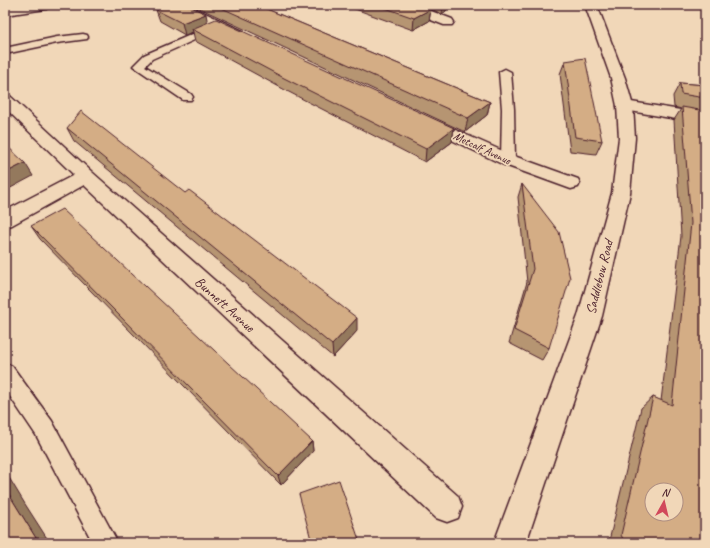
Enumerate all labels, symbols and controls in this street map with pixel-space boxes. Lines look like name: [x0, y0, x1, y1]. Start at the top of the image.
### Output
street label: Metcalf Avenue: [451, 128, 514, 169]
street label: Saddlebow Road: [582, 236, 618, 316]
street label: Bunnett Avenue: [191, 273, 259, 337]
north arrow: [644, 482, 684, 522]
text: N: [661, 485, 672, 500]

